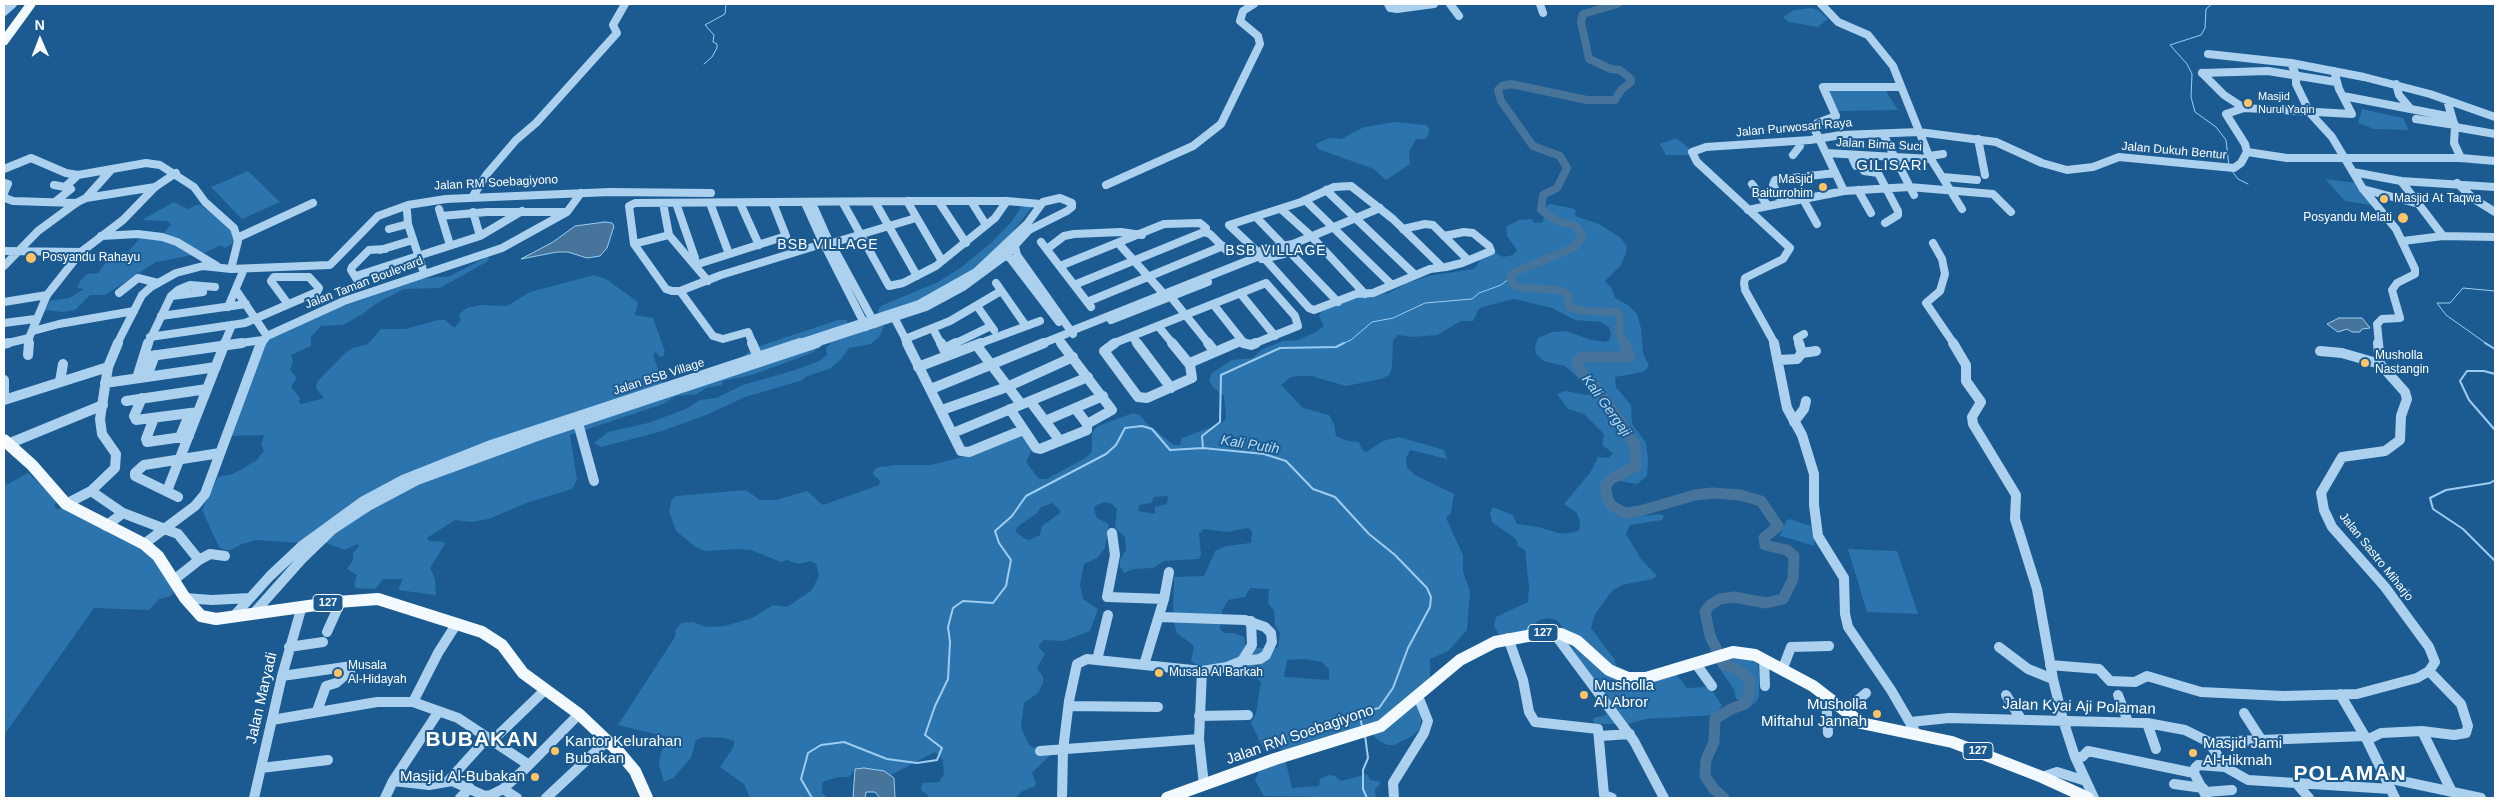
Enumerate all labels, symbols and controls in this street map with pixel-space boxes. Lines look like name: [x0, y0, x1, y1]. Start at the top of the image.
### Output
north arrow: [15, 15, 65, 65]
text: N: [35, 17, 45, 33]
place label: Masjid Nurul Yaqin: [2258, 90, 2315, 116]
marker: Masjid Nurul Yaqin: [2242, 97, 2254, 109]
street label: Jalan Purwosari Raya: [1735, 116, 1853, 140]
street label: Jalan Bima Suci: [1836, 136, 1922, 154]
street label: Jalan Dukuh Bentur: [2121, 139, 2227, 163]
district label: GILISARI: [1855, 157, 1929, 175]
street label: Jalan RM Soebagiyono: [434, 173, 558, 193]
place label: Masjid Baiturrohim: [1752, 173, 1813, 201]
marker: Masjid Baiturrohim: [1817, 181, 1829, 193]
place label: Masjid At Taqwa: [2394, 192, 2481, 206]
marker: Masjid At Taqwa: [2378, 193, 2390, 205]
place label: Posyandu Melati: [2303, 211, 2392, 225]
marker: Posyandu Melati: [2396, 211, 2410, 225]
district label: BSB VILLAGE: [776, 237, 880, 253]
district label: BSB VILLAGE: [1224, 243, 1328, 259]
marker: Posyandu Rahayu: [24, 251, 38, 265]
place label: Posyandu Rahayu: [42, 251, 140, 265]
street label: Jalan Taman Boulevard: [303, 254, 425, 312]
place label: Musholla Nastangin: [2375, 349, 2429, 377]
street label: Jalan BSB Village: [612, 355, 706, 399]
marker: Musholla Nastangin: [2359, 357, 2371, 369]
water label: Kali Gergaji: [1578, 372, 1634, 440]
water label: Kali Putih: [1219, 432, 1281, 458]
street label: Jalan Sastro Miharjo: [2336, 510, 2416, 604]
road number: 127: [313, 594, 343, 612]
road number: 127: [1528, 624, 1558, 641]
street label: Jalan Maryadi: [243, 650, 281, 746]
place label: Musala Al-Hidayah: [348, 659, 407, 687]
place label: Musala Al Barkah: [1169, 666, 1263, 680]
marker: Musala Al-Hidayah: [332, 667, 344, 679]
marker: Musala Al Barkah: [1153, 667, 1165, 679]
place label: Musholla Al Abror: [1594, 677, 1654, 712]
marker: Musholla Al Abror: [1578, 689, 1590, 701]
street label: Jalan Kyai Aji Polaman: [2002, 695, 2156, 719]
place label: Musholla Miftahul Jannah: [1761, 696, 1867, 731]
street label: Jalan RM Soebagiyono: [1224, 701, 1376, 769]
marker: Musholla Miftahul Jannah: [1871, 708, 1883, 720]
district label: BUBAKAN: [425, 727, 539, 753]
place label: Kantor Kelurahan Bubakan: [565, 733, 682, 768]
place label: Masjid Jami Al-Hikmah: [2203, 735, 2282, 770]
road number: 127: [1963, 742, 1993, 759]
marker: Kantor Kelurahan Bubakan: [549, 745, 561, 757]
marker: Masjid Jami Al-Hikmah: [2187, 747, 2199, 759]
district label: POLAMAN: [2293, 761, 2407, 787]
place label: Masjid Al-Bubakan: [400, 768, 525, 786]
marker: Masjid Al-Bubakan: [529, 771, 541, 783]

